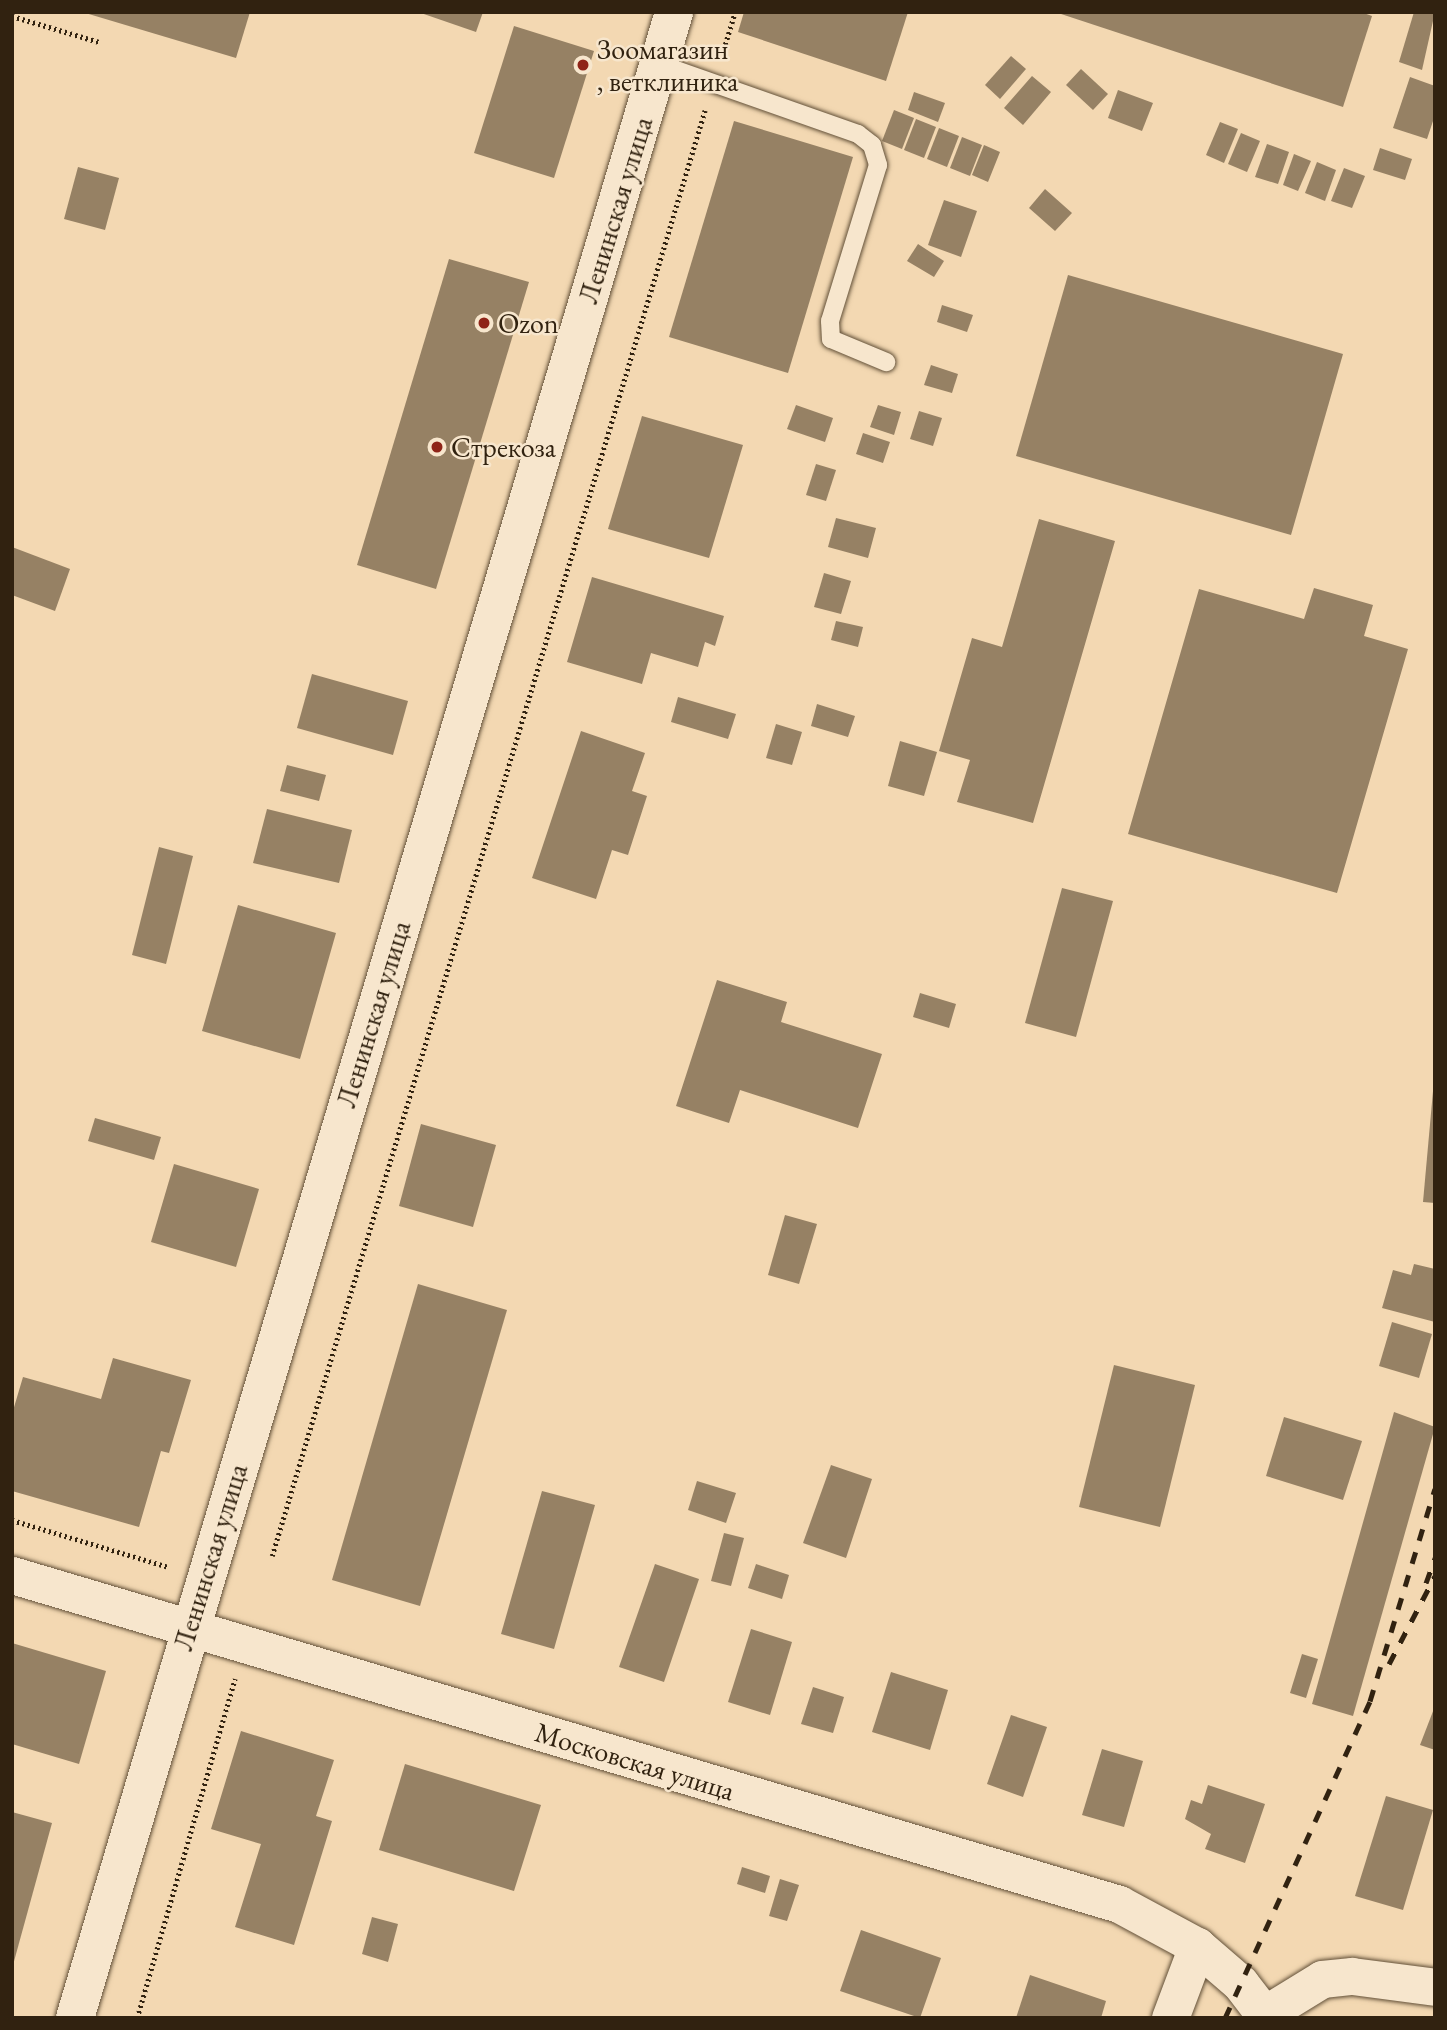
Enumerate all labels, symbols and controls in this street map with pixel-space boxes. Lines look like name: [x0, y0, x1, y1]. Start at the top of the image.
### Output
place label: Зоомагазин , ветклиника: [597, 32, 738, 98]
marker: Зоомагазин , ветклиника: [575, 57, 591, 73]
street label: Ленинская улица: [571, 113, 659, 307]
place label: Ozon: [498, 306, 559, 340]
marker: Ozon: [476, 315, 492, 331]
place label: Стрекоза: [451, 430, 556, 464]
marker: Стрекоза: [429, 439, 445, 455]
street label: Ленинская улица: [329, 917, 417, 1111]
street label: Ленинская улица: [166, 1460, 254, 1654]
street label: Московская улица: [531, 1715, 739, 1807]

